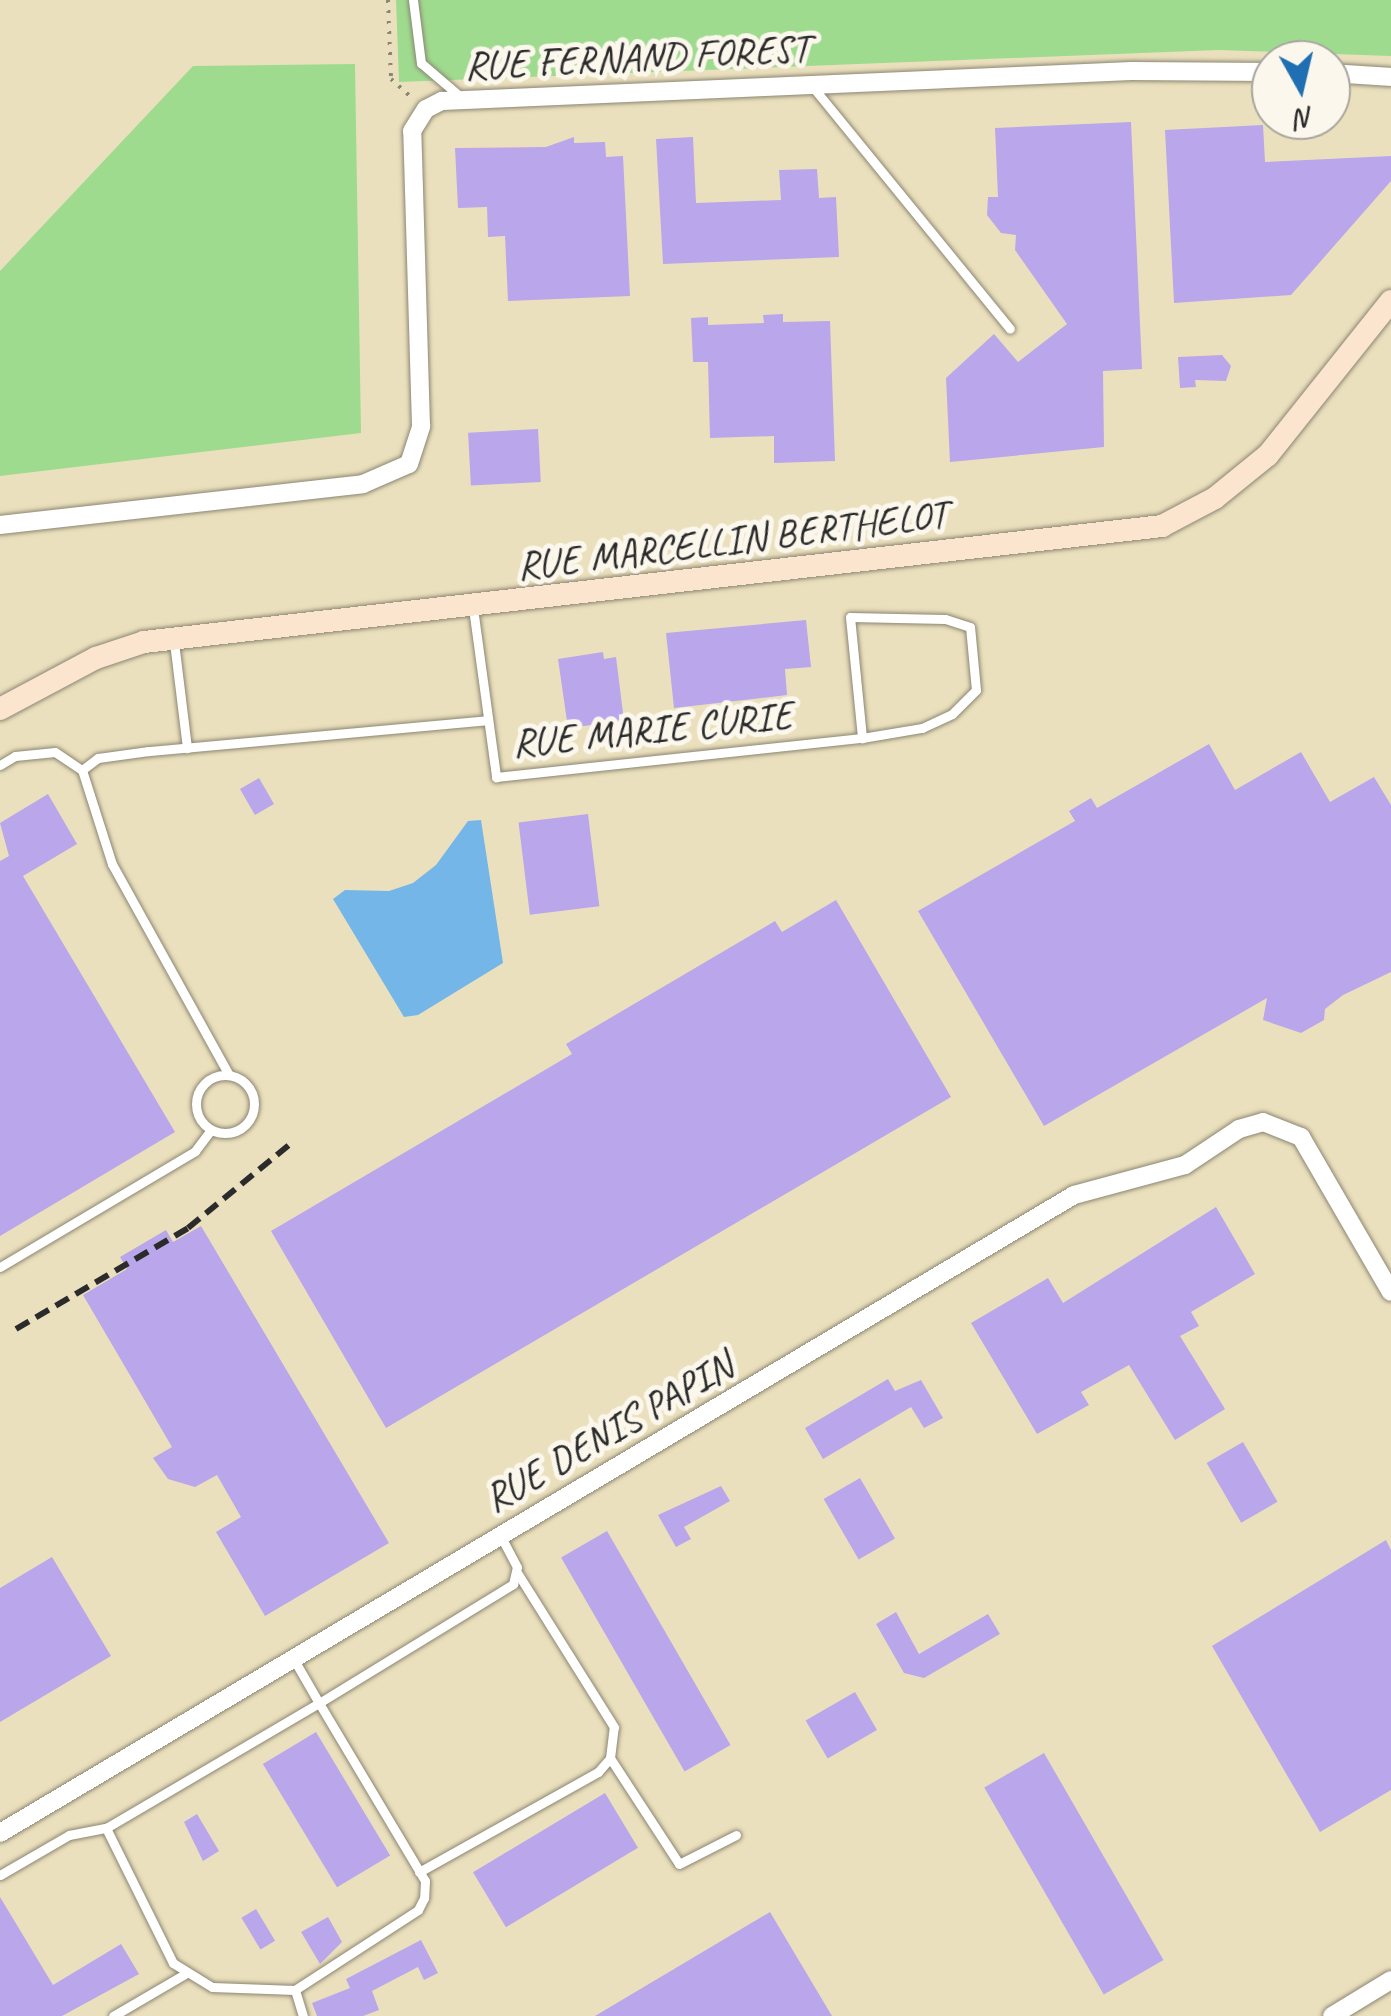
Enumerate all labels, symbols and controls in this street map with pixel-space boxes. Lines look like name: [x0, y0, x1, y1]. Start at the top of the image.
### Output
street label: RUE FERNAND FOREST: [463, 24, 811, 90]
north arrow: [1251, 40, 1351, 140]
text: N: [1294, 100, 1316, 137]
street label: RUE MARCELLIN BERTHELOT: [511, 489, 953, 591]
street label: RUE MARIE CURIE: [509, 690, 795, 768]
street label: RUE DENIS PAPIN: [476, 1342, 740, 1522]

